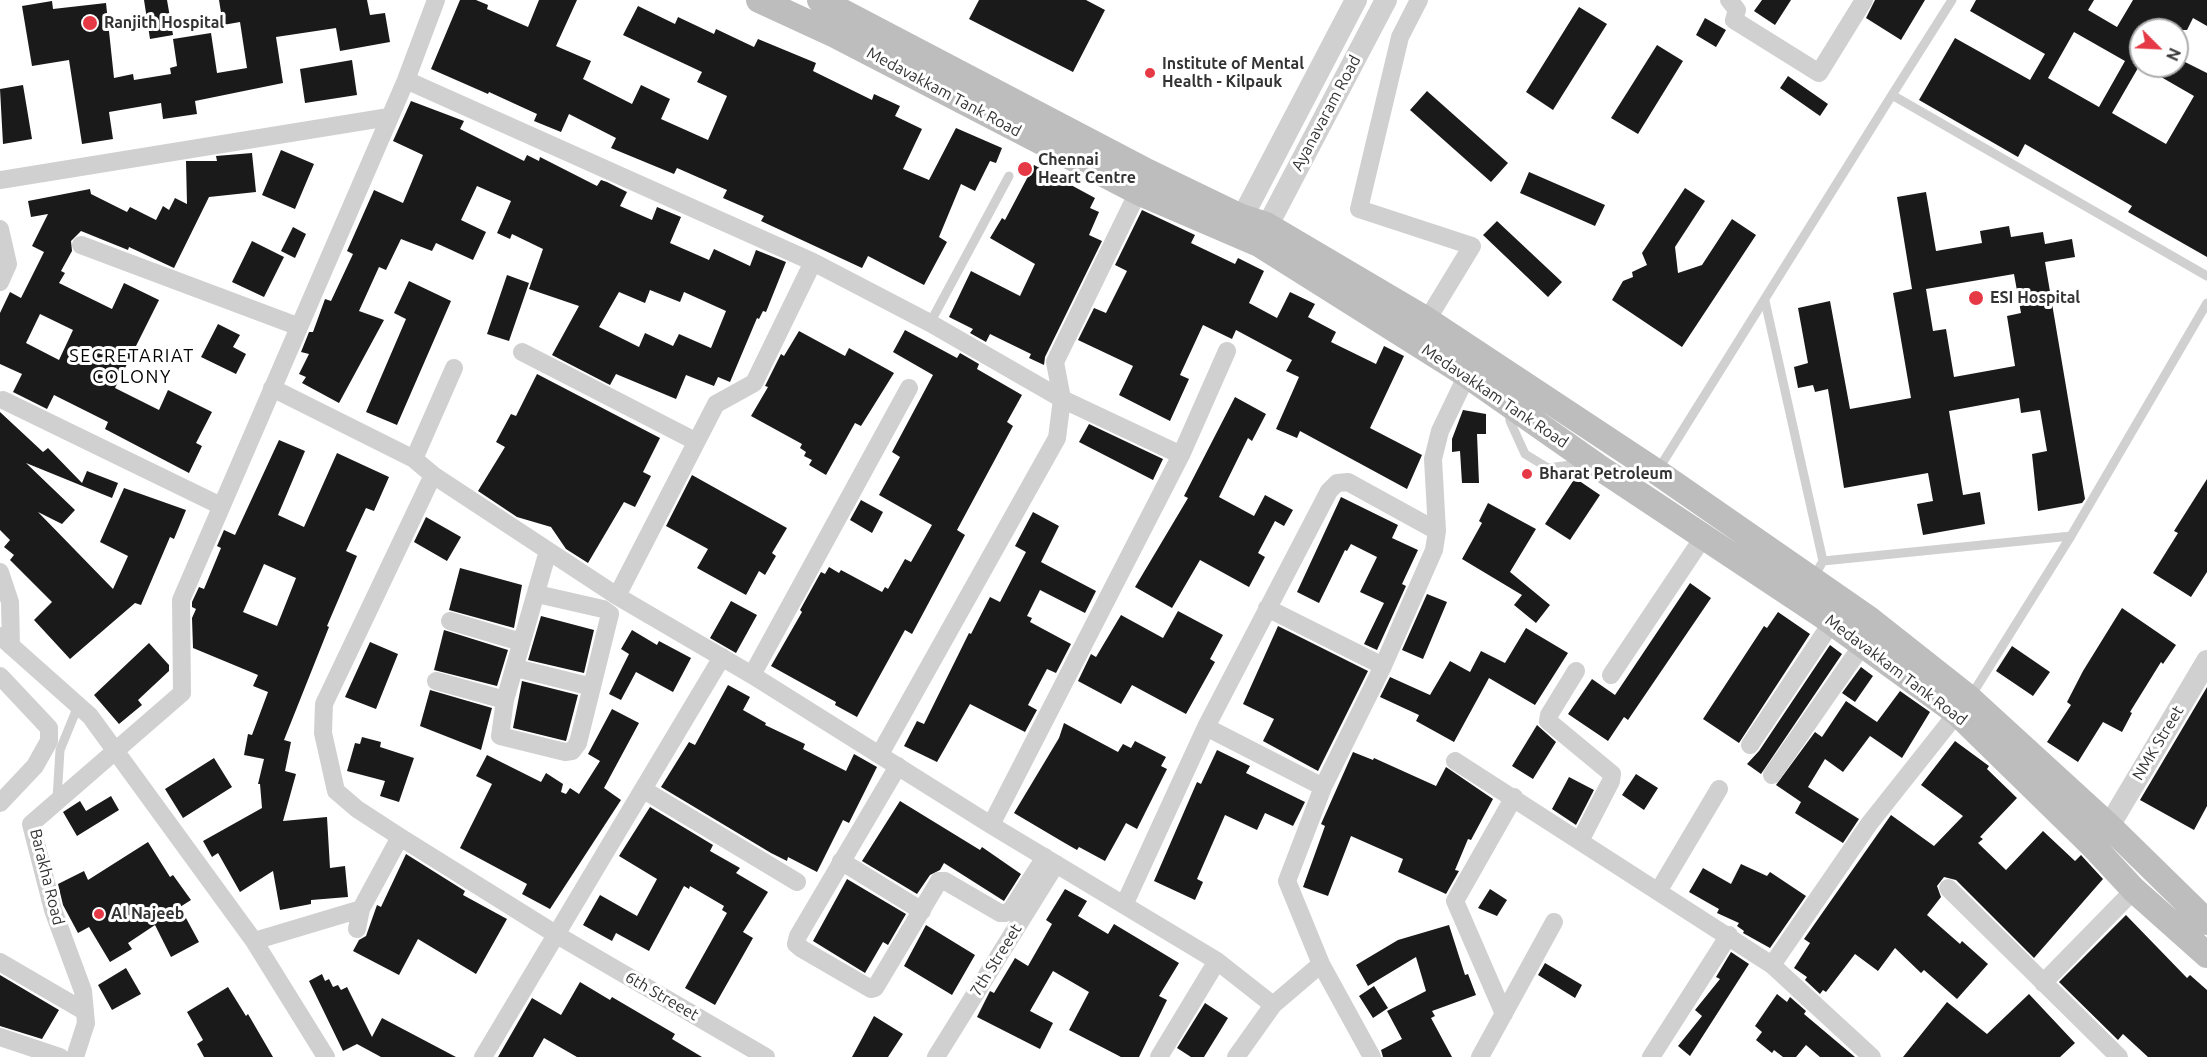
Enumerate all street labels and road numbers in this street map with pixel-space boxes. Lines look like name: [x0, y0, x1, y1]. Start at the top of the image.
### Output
street label: Medavakkam Tank Road: [863, 43, 1025, 141]
street label: Ayanavaram Road: [1287, 52, 1365, 174]
street label: Medavakkam Tank Road: [1418, 340, 1572, 452]
street label: Medavakkam Tank Road: [1821, 610, 1971, 730]
street label: NMK Street: [2128, 702, 2188, 784]
street label: Barakha Road: [26, 827, 68, 927]
street label: 7th Streeet: [966, 920, 1026, 1000]
street label: 6th Streeet: [622, 967, 702, 1025]

